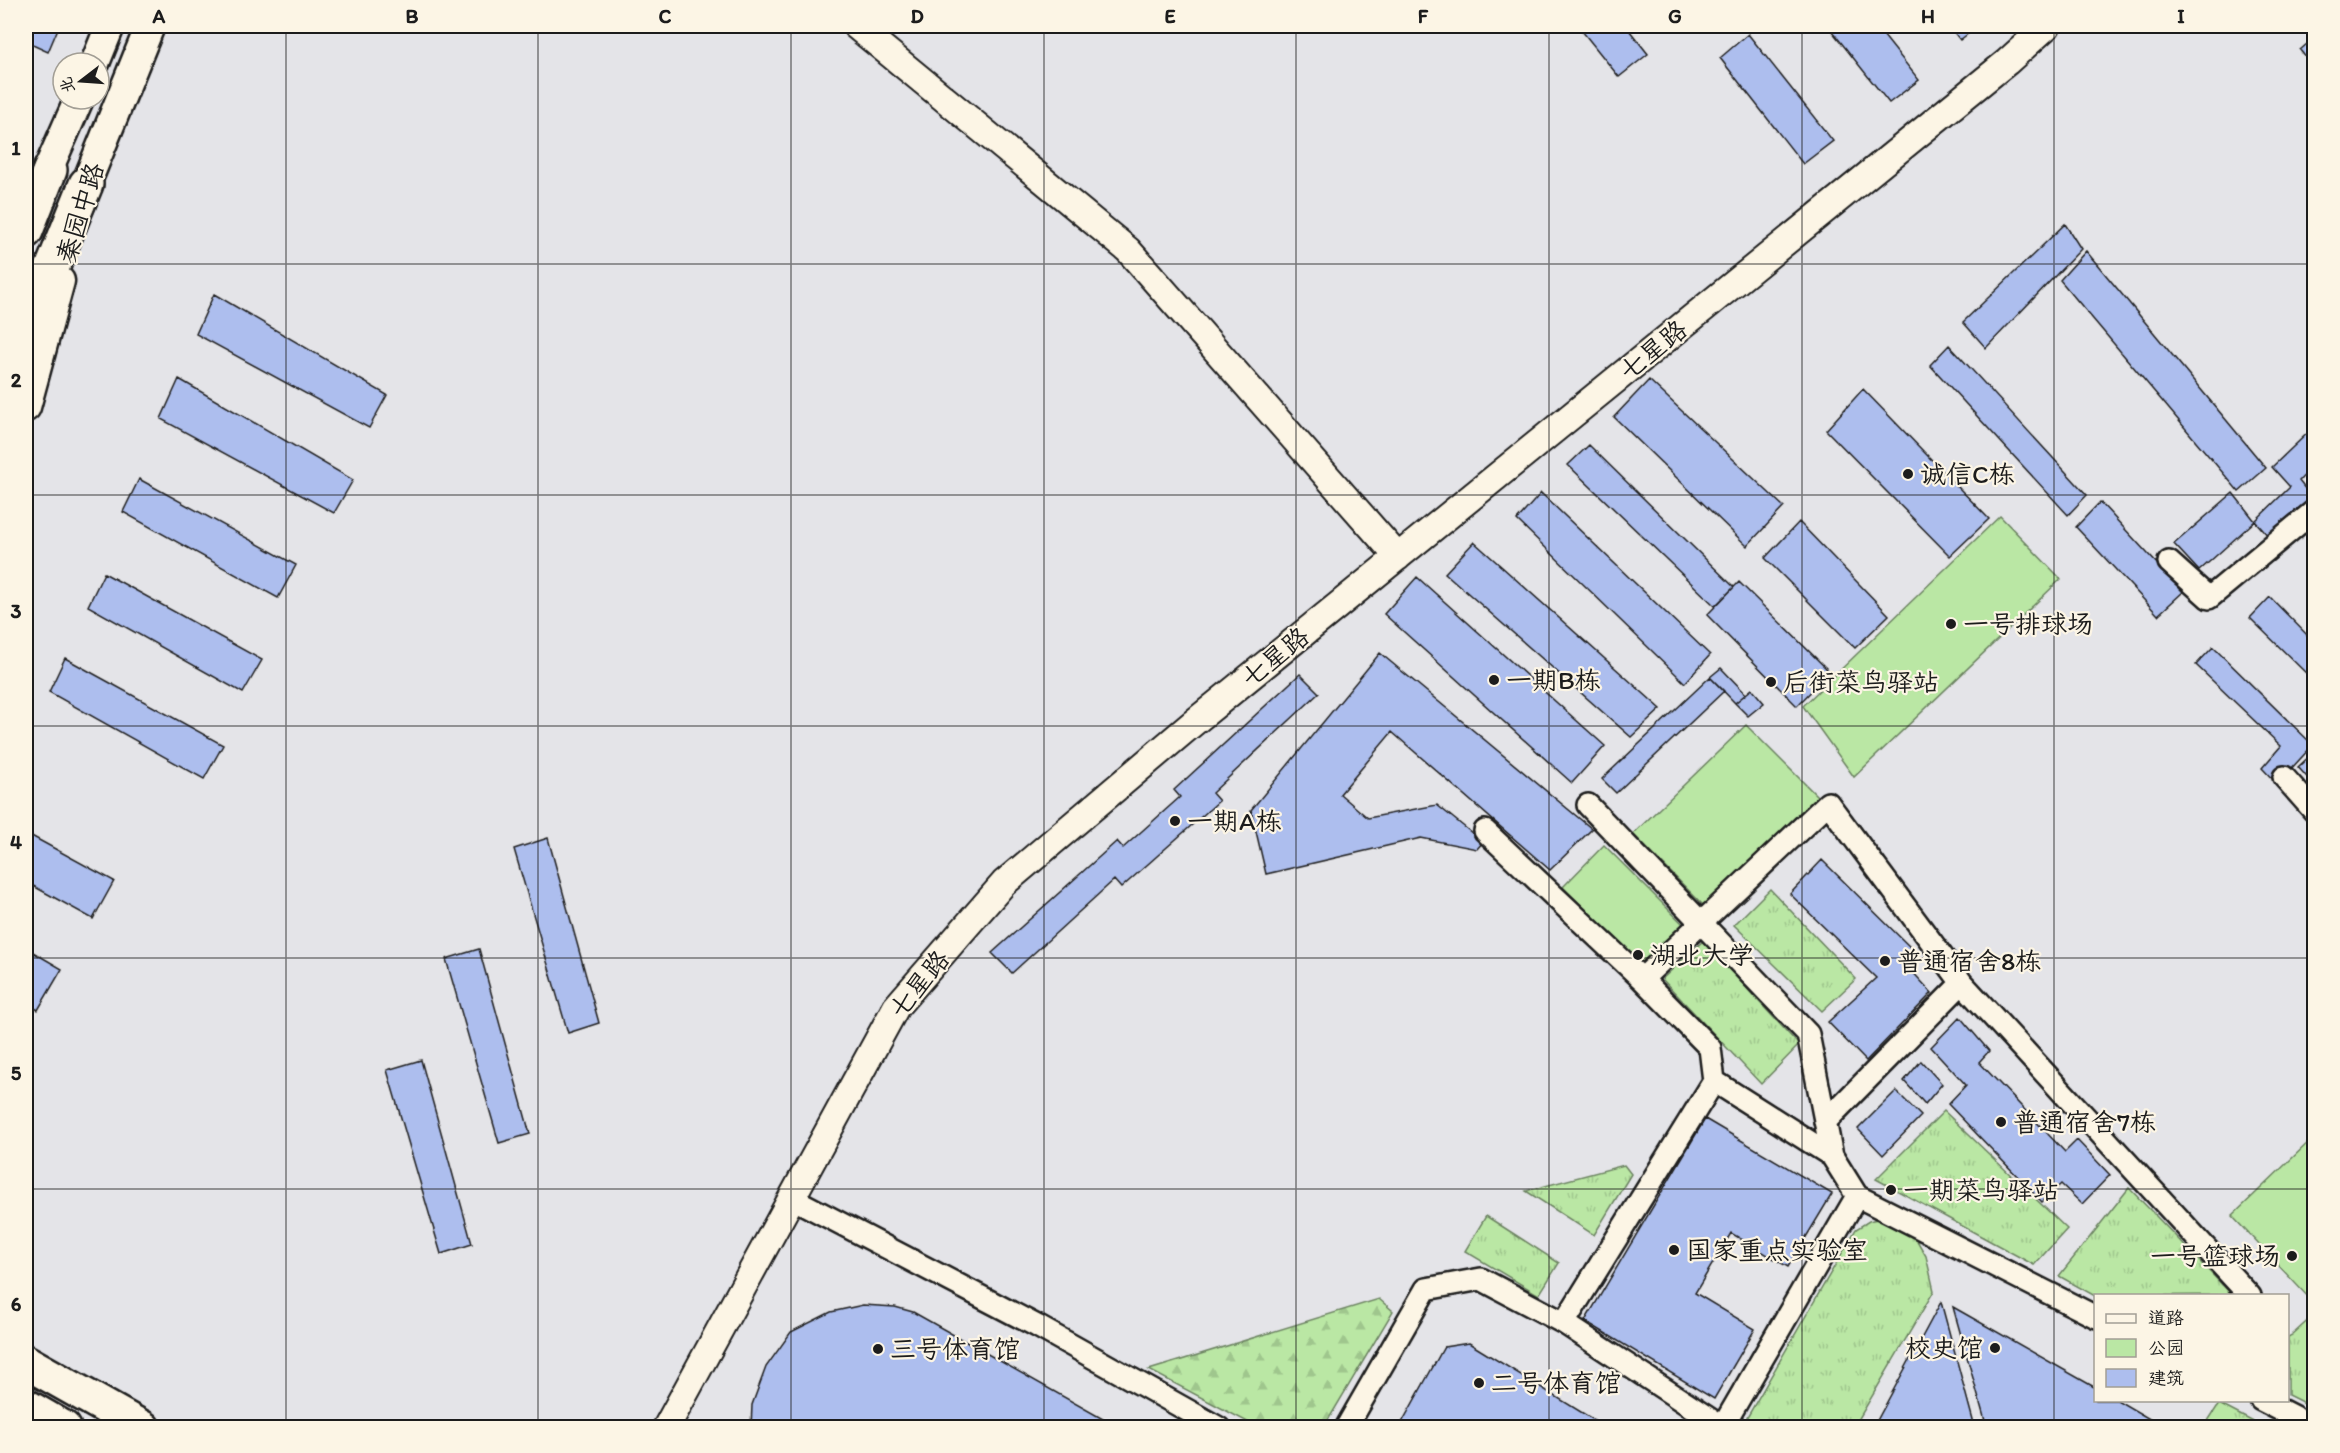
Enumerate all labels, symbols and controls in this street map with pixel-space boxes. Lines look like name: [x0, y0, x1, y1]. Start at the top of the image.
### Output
text: A: [152, 4, 166, 28]
text: B: [406, 4, 419, 28]
text: C: [659, 4, 672, 28]
text: D: [910, 4, 924, 28]
text: E: [1164, 4, 1176, 28]
text: F: [1418, 4, 1429, 28]
text: G: [1668, 4, 1682, 28]
text: H: [1921, 4, 1935, 28]
text: I: [2177, 4, 2185, 28]
north arrow: [51, 51, 111, 111]
text: 北: [56, 75, 79, 96]
text: 1: [11, 136, 21, 160]
street label: 秦园中路: [49, 159, 111, 267]
street label: 七星路: [1613, 313, 1693, 387]
text: 2: [11, 368, 22, 392]
place label: 诚信C栋: [1920, 458, 2015, 490]
marker: 诚信C栋: [1901, 467, 1915, 481]
text: 3: [11, 599, 22, 623]
place label: 一号排球场: [1963, 608, 2093, 640]
marker: 一号排球场: [1944, 617, 1958, 631]
street label: 七星路: [1235, 620, 1315, 694]
place label: 一期B栋: [1506, 664, 1601, 696]
place label: 后街菜鸟驿站: [1783, 666, 1939, 698]
marker: 一期B栋: [1487, 673, 1501, 687]
marker: 后街菜鸟驿站: [1764, 675, 1778, 689]
place label: 一期A栋: [1187, 805, 1282, 837]
marker: 一期A栋: [1168, 814, 1182, 828]
text: 4: [10, 830, 22, 854]
place label: 湖北大学: [1650, 939, 1754, 971]
street label: 七星路: [882, 944, 956, 1024]
place label: 普通宿舍8栋: [1897, 945, 2041, 977]
marker: 湖北大学: [1631, 948, 1645, 962]
marker: 普通宿舍8栋: [1878, 954, 1892, 968]
text: 5: [11, 1061, 22, 1085]
place label: 普通宿舍7栋: [2013, 1106, 2156, 1138]
marker: 普通宿舍7栋: [1994, 1115, 2008, 1129]
place label: 一期菜鸟驿站: [1903, 1174, 2059, 1206]
marker: 一期菜鸟驿站: [1884, 1183, 1898, 1197]
place label: 国家重点实验室: [1686, 1234, 1868, 1266]
place label: 一号篮球场: [2150, 1240, 2280, 1272]
marker: 国家重点实验室: [1667, 1243, 1681, 1257]
marker: 一号篮球场: [2285, 1249, 2299, 1263]
text: 6: [11, 1292, 22, 1316]
legend: [2094, 1294, 2289, 1402]
text: 道路: [2148, 1307, 2184, 1329]
place label: 校史馆: [1905, 1332, 1983, 1364]
place label: 三号体育馆: [890, 1333, 1020, 1365]
text: 公园: [2148, 1337, 2184, 1359]
marker: 校史馆: [1988, 1341, 2002, 1355]
marker: 三号体育馆: [871, 1342, 885, 1356]
place label: 二号体育馆: [1491, 1367, 1621, 1399]
text: 建筑: [2148, 1367, 2184, 1389]
marker: 二号体育馆: [1472, 1376, 1486, 1390]

